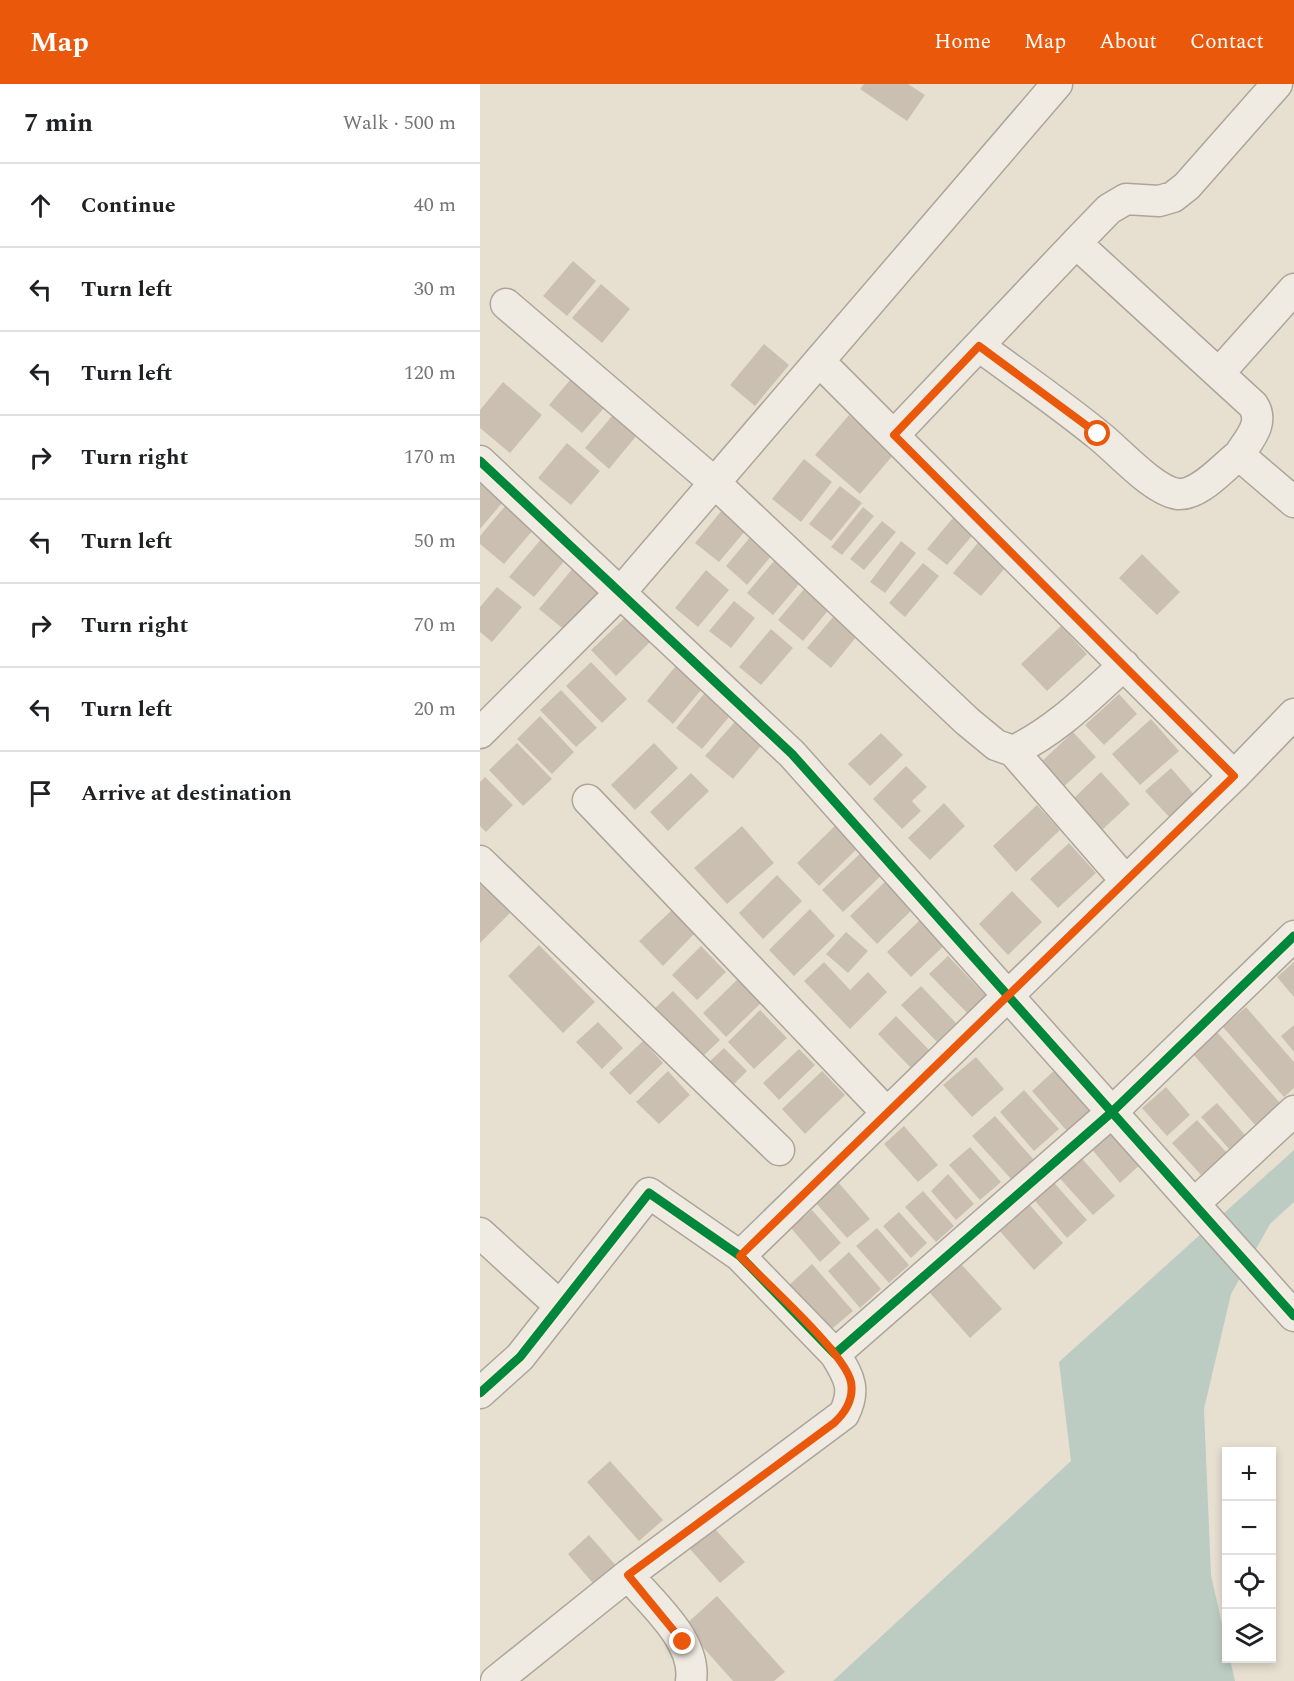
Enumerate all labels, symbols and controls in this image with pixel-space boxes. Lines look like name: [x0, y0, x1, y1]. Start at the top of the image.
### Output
text: Map: [30, 21, 89, 64]
text: Home: [934, 26, 991, 58]
text: Map: [1024, 26, 1066, 58]
text: About: [1099, 26, 1157, 58]
text: Contact: [1190, 26, 1264, 58]
text: 7 min: [24, 103, 93, 143]
text: Walk · 500 m: [343, 108, 456, 138]
icon: ahead: [24, 189, 57, 222]
text: Continue: [81, 189, 176, 222]
text: 40 m: [414, 190, 456, 220]
icon: left: [24, 273, 57, 306]
text: Turn left: [81, 273, 173, 306]
text: 30 m: [414, 274, 456, 304]
icon: left: [24, 357, 57, 390]
text: Turn left: [81, 357, 173, 390]
text: 120 m: [404, 358, 456, 388]
route start: [1084, 420, 1110, 446]
icon: right: [24, 441, 57, 474]
text: Turn right: [81, 441, 188, 474]
text: 170 m: [404, 442, 456, 472]
icon: left: [24, 525, 57, 558]
text: Turn left: [81, 525, 173, 558]
text: 50 m: [414, 526, 456, 556]
icon: right: [24, 609, 57, 642]
text: Turn right: [81, 609, 188, 642]
text: 70 m: [414, 610, 456, 640]
icon: left: [24, 693, 57, 726]
text: Turn left: [81, 693, 173, 726]
text: 20 m: [414, 694, 456, 724]
icon: arrive: [24, 777, 57, 810]
text: Arrive at destination: [81, 777, 292, 810]
map controls: [1222, 1447, 1276, 1663]
button: +: [1222, 1447, 1276, 1501]
button: −: [1222, 1501, 1276, 1555]
button: locate: [1222, 1555, 1276, 1609]
button: layers: [1222, 1609, 1276, 1663]
route end: [669, 1628, 695, 1654]

